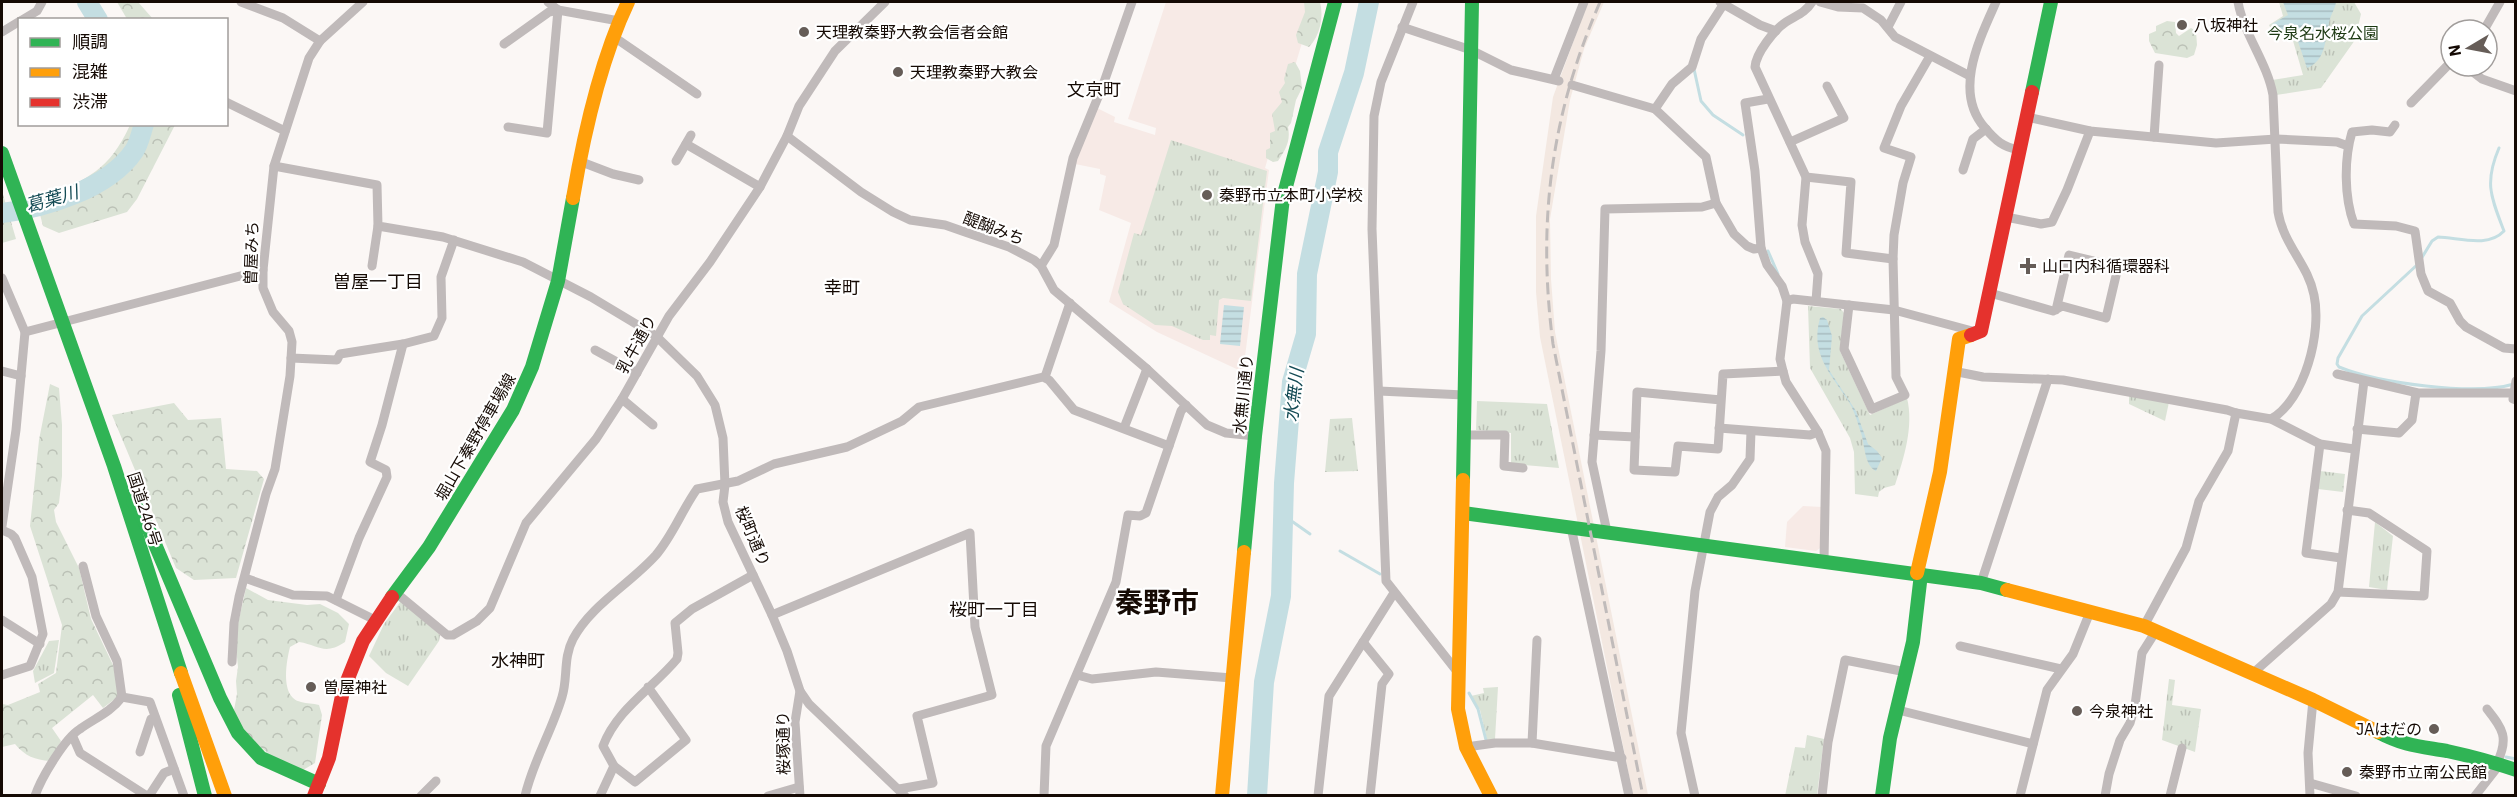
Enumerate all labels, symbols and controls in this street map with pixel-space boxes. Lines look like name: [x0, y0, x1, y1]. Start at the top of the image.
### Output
place label: 八坂神社: [2194, 15, 2258, 35]
legend: [18, 18, 228, 126]
marker: 八坂神社: [2175, 18, 2189, 32]
north arrow: [2439, 18, 2499, 78]
place label: 天理教秦野大教会信者会館: [816, 22, 1008, 42]
park label: 今泉名水桜公園: [2267, 23, 2379, 43]
marker: 天理教秦野大教会信者会館: [797, 25, 811, 39]
text: 順調: [72, 30, 108, 53]
text: N: [2443, 43, 2465, 58]
text: 混雑: [72, 60, 108, 83]
place label: 天理教秦野大教会: [910, 62, 1038, 82]
marker: 天理教秦野大教会: [891, 65, 905, 79]
district label: 文京町: [1067, 78, 1121, 101]
text: 渋滞: [72, 90, 108, 113]
water label: 葛葉川: [23, 179, 83, 217]
place label: 秦野市立本町小学校: [1219, 185, 1363, 205]
marker: 秦野市立本町小学校: [1200, 188, 1214, 202]
street label: 醍醐みち: [961, 207, 1027, 249]
street label: 曽屋みち: [240, 221, 262, 285]
place label: 山口内科循環器科: [2042, 256, 2170, 276]
marker: 山口内科循環器科: [2019, 257, 2037, 275]
district label: 曽屋一丁目: [333, 270, 423, 293]
district label: 幸町: [824, 276, 860, 299]
street label: 乳牛通り: [612, 311, 660, 377]
street label: 水無川通り: [1229, 353, 1257, 435]
water label: 水無川: [1279, 365, 1308, 423]
street label: 堀山下秦野停車場線: [430, 370, 520, 504]
street label: 国道246号: [124, 469, 166, 549]
street label: 桜町通り: [731, 503, 775, 569]
district label: 秦野市: [1115, 583, 1199, 620]
district label: 桜町一丁目: [949, 598, 1039, 621]
district label: 水神町: [491, 649, 545, 672]
place label: 曽屋神社: [323, 677, 387, 697]
marker: 曽屋神社: [304, 680, 318, 694]
place label: 今泉神社: [2089, 701, 2153, 721]
marker: 今泉神社: [2070, 704, 2084, 718]
street label: 桜塚通り: [772, 711, 794, 775]
place label: JAはだの: [2356, 719, 2422, 739]
marker: JAはだの: [2427, 722, 2441, 736]
place label: 秦野市立南公民館: [2359, 762, 2487, 782]
marker: 秦野市立南公民館: [2340, 765, 2354, 779]

